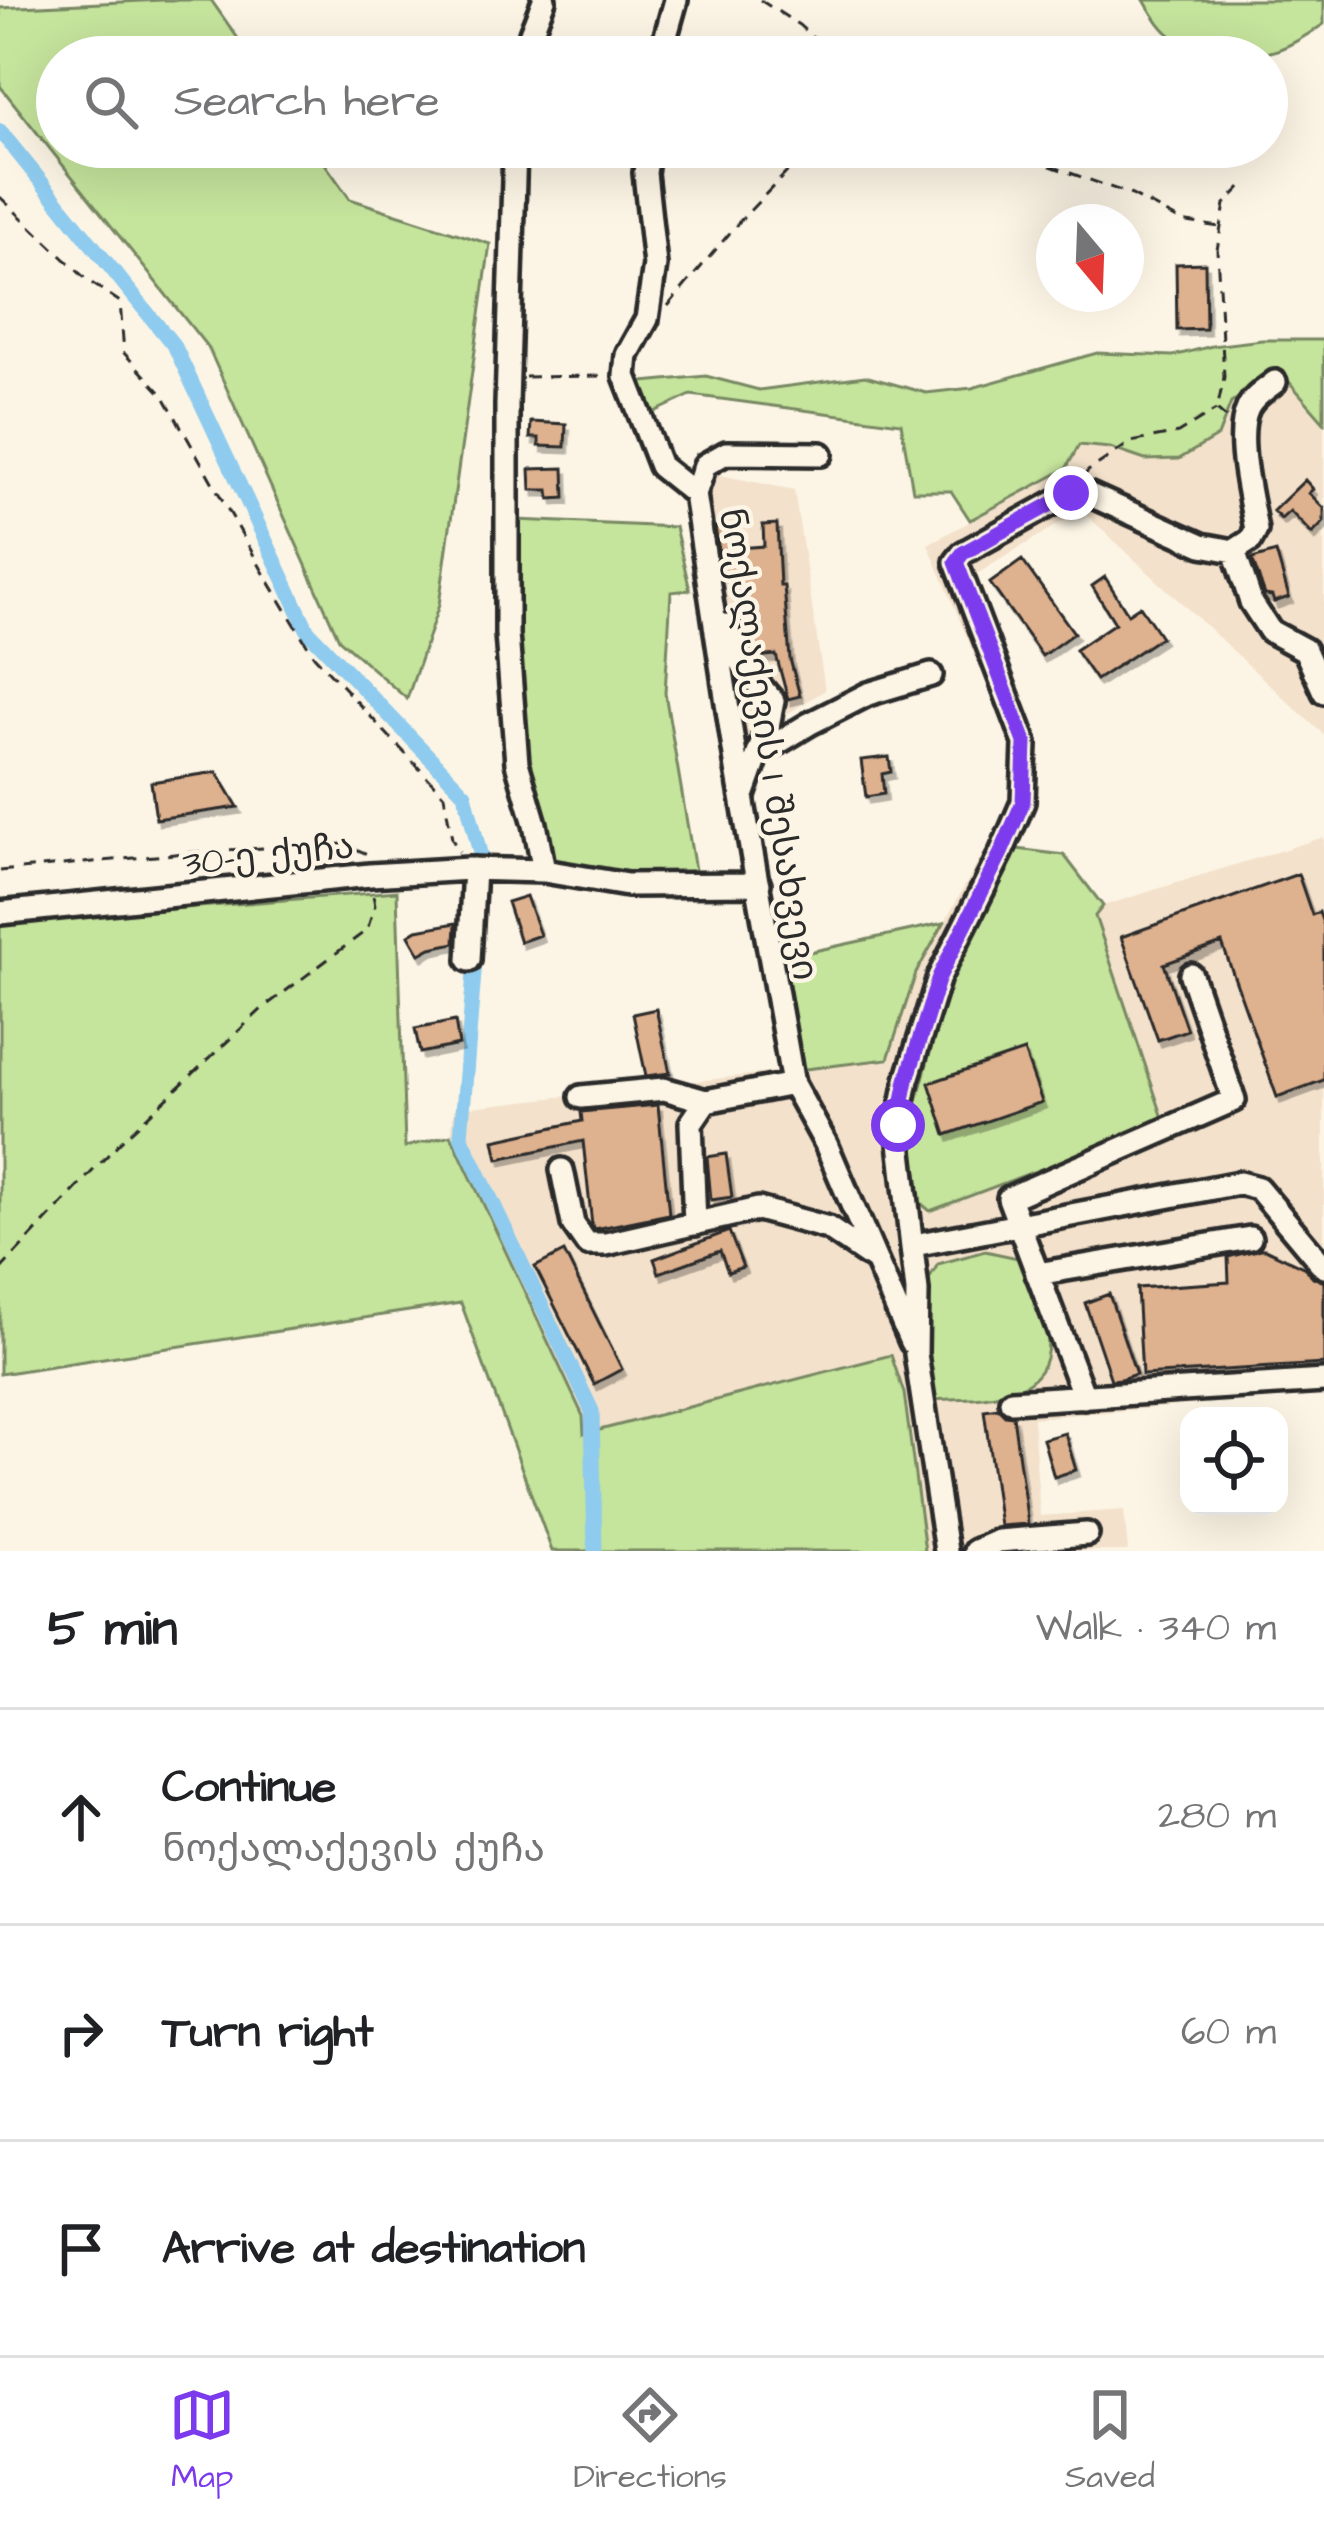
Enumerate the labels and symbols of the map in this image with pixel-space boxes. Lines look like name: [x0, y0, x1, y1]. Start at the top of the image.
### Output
north arrow: [1036, 204, 1144, 312]
route end: [1044, 466, 1098, 520]
street label: ნოქალაქევის I შესახვევი: [705, 505, 830, 984]
street label: 30-ე ქუჩა: [180, 821, 356, 890]
route start: [871, 1098, 925, 1152]

